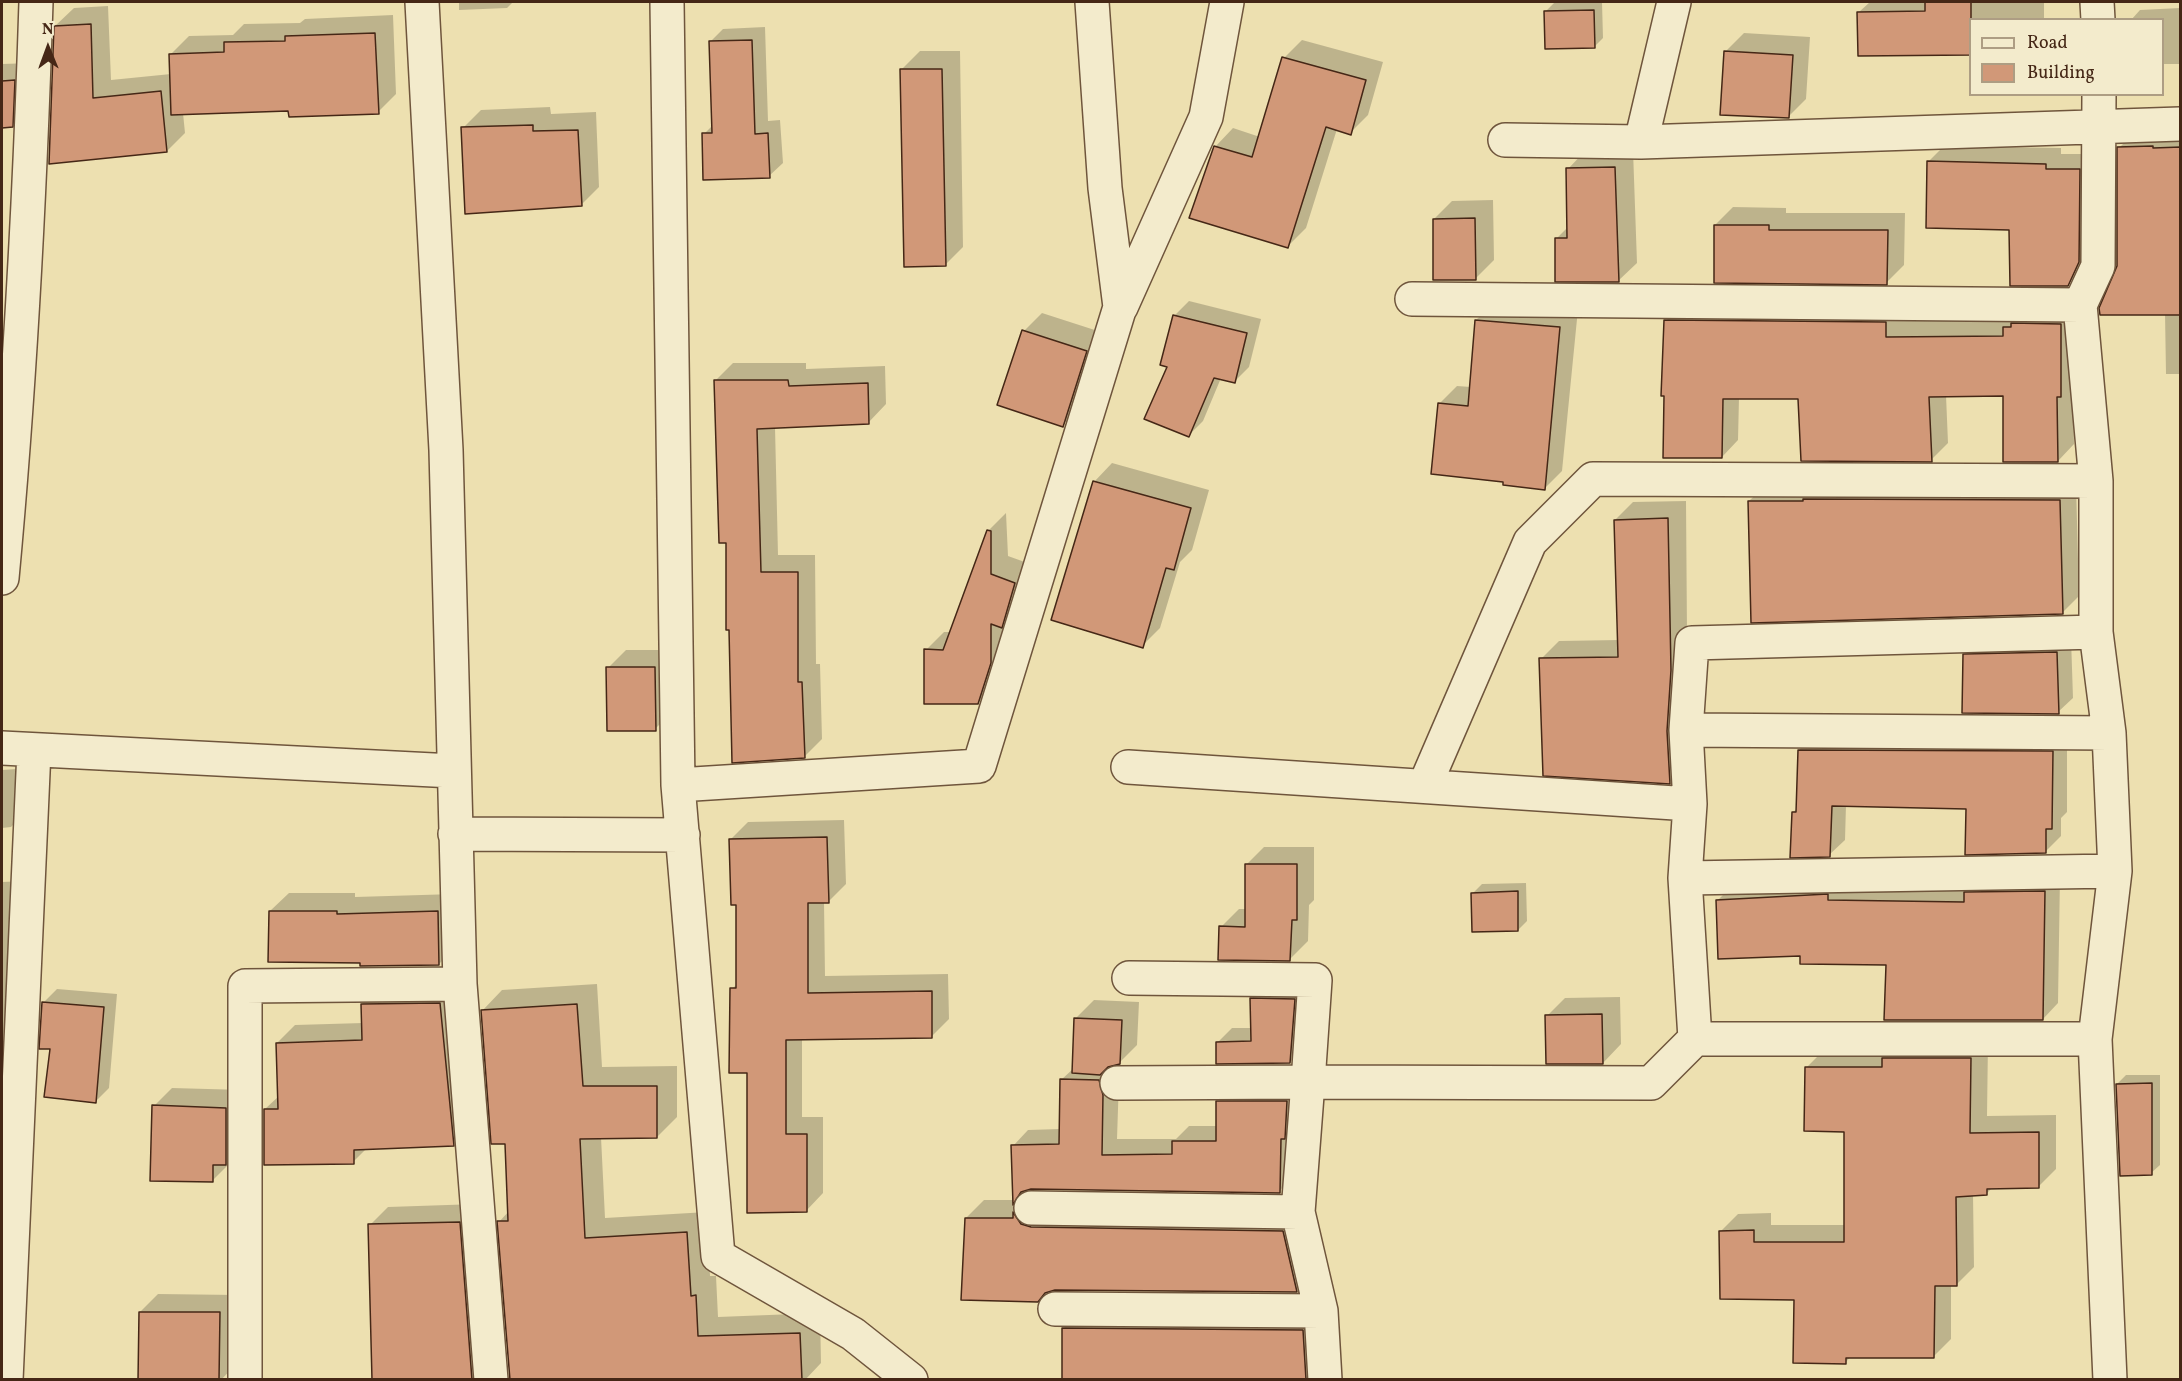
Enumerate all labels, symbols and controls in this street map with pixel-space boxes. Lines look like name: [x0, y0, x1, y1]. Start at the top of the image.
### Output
north arrow: [18, 18, 78, 78]
legend: [1969, 18, 2164, 96]
text: N: [42, 19, 54, 41]
text: Road: [2027, 31, 2068, 56]
text: Building: [2027, 61, 2095, 86]

